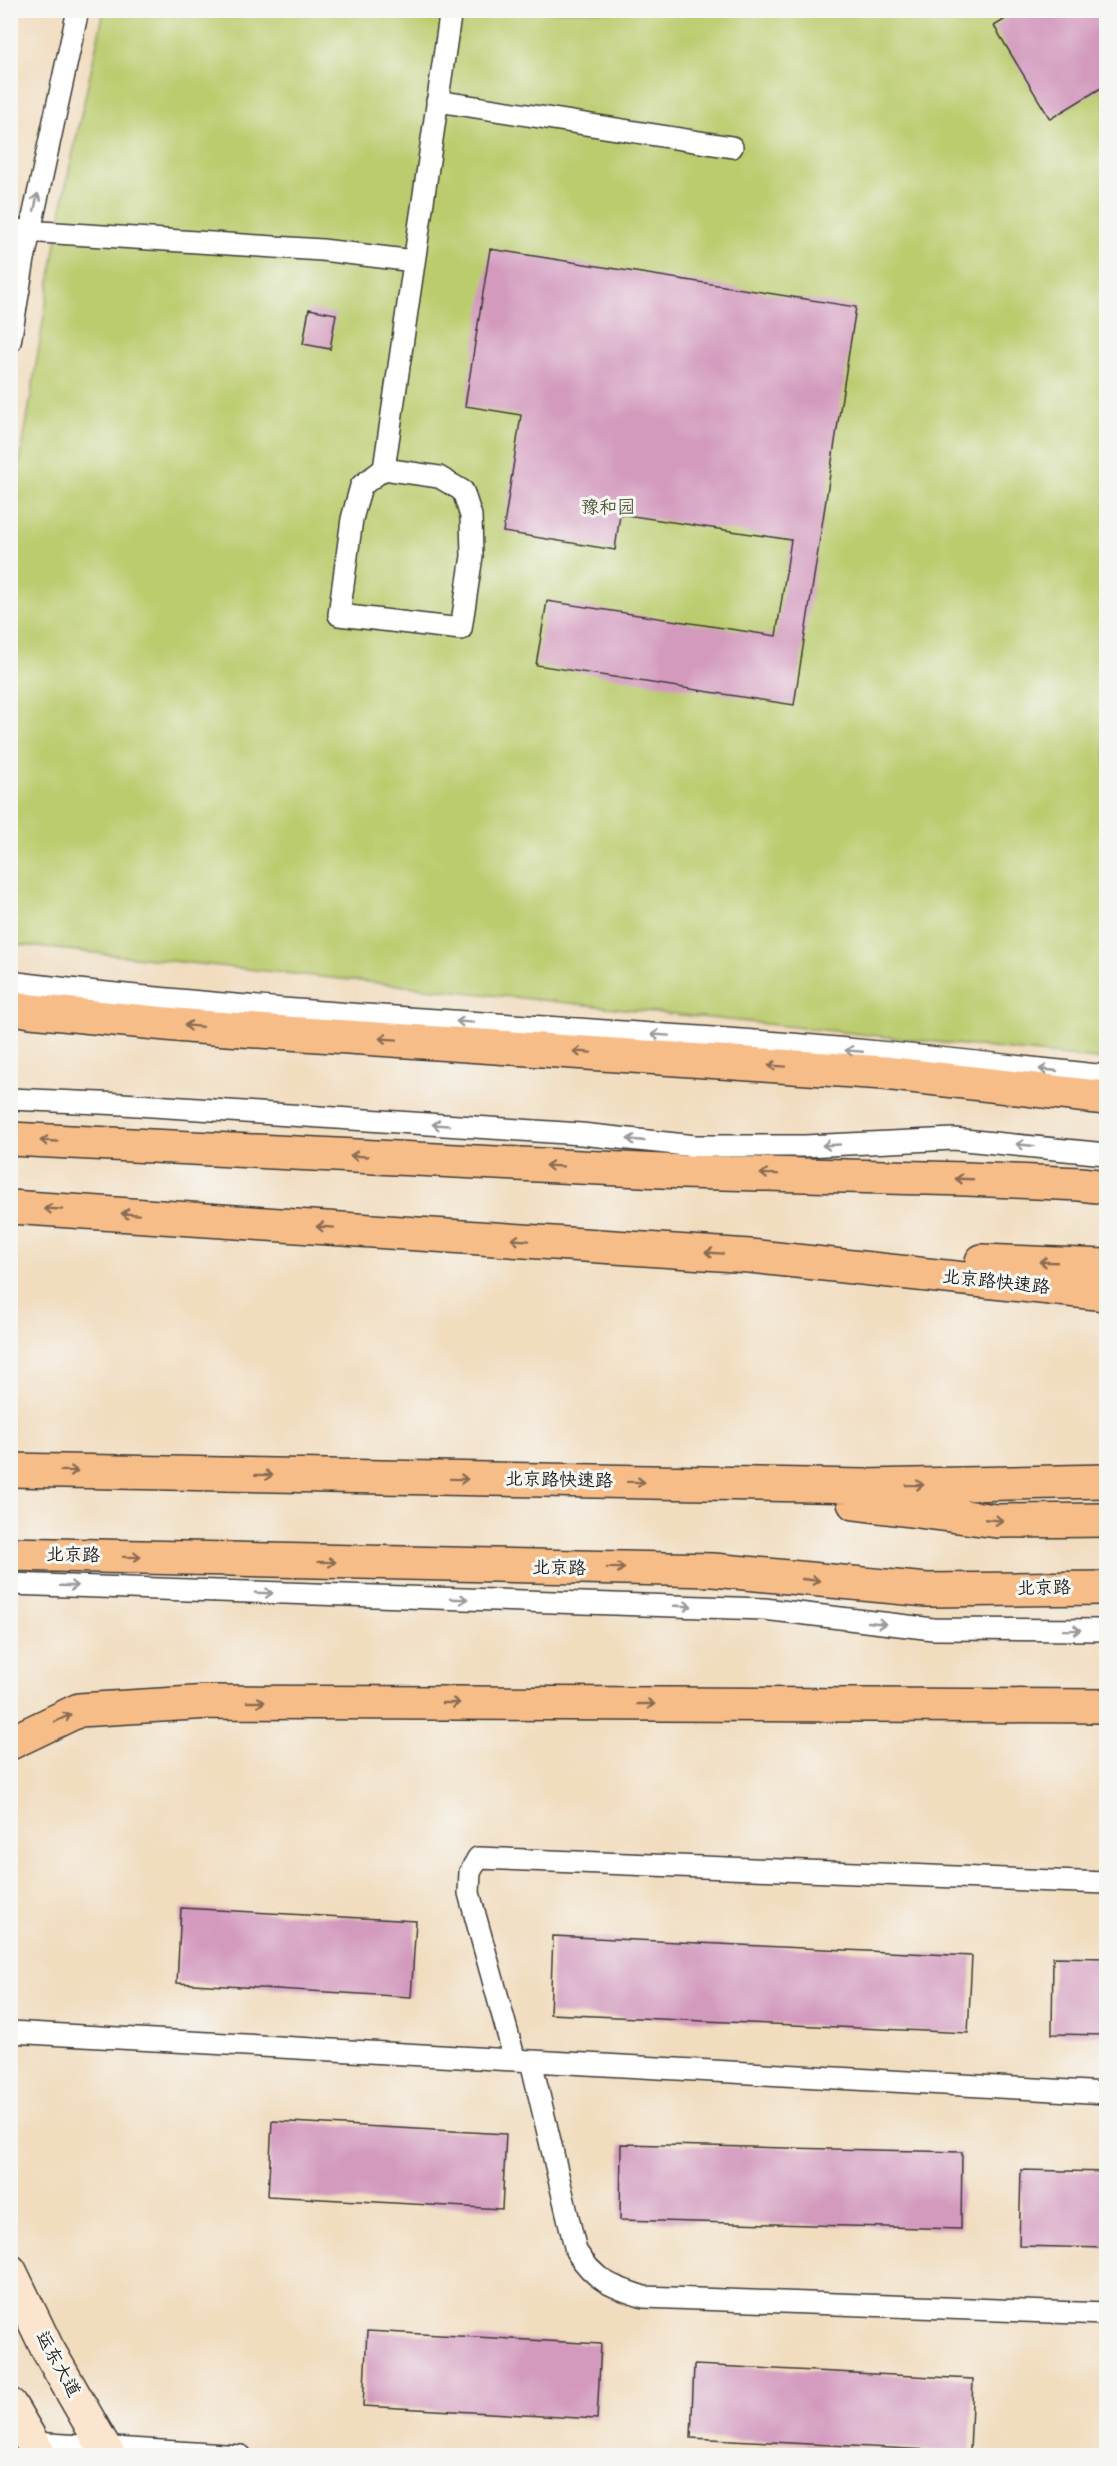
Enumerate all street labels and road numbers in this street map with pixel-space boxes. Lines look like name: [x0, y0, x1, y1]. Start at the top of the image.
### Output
street label: 北京路快速路: [941, 1264, 1051, 1300]
street label: 北京路快速路: [505, 1467, 613, 1493]
street label: 北京路: [46, 1542, 100, 1568]
street label: 北京路: [532, 1555, 586, 1581]
street label: 北京路: [1017, 1575, 1071, 1601]
street label: 运东大道: [30, 2326, 86, 2402]

